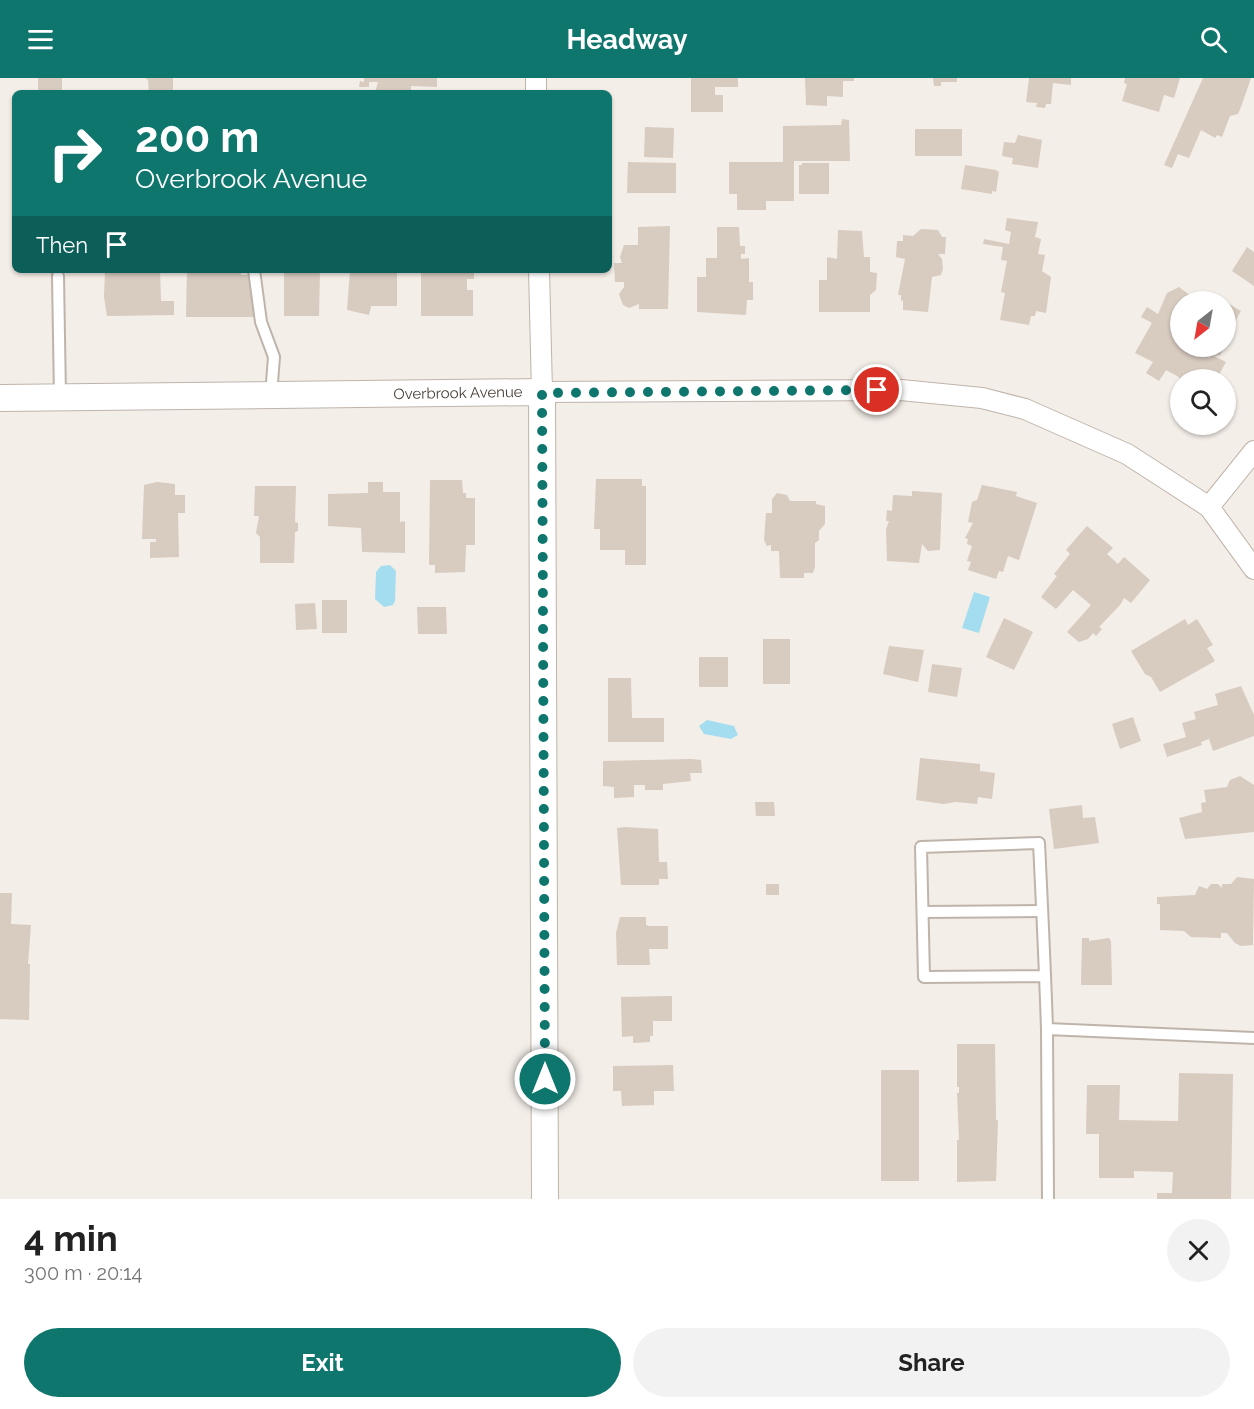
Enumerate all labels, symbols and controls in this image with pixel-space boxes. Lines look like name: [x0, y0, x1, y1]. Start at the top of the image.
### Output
icon: menu: [24, 23, 57, 56]
icon: search: [1197, 23, 1230, 56]
text: Headway: [567, 24, 688, 55]
text: 200 m: [135, 113, 259, 162]
icon: right: [36, 114, 114, 192]
text: Overbrook Avenue: [135, 163, 367, 194]
icon: arrive: [100, 228, 133, 261]
text: Then: [36, 232, 88, 258]
north arrow: [1170, 291, 1236, 357]
map controls: [1170, 291, 1236, 435]
pin: [851, 364, 902, 415]
button: search: [1170, 369, 1236, 435]
icon: arrive: [860, 373, 893, 406]
street label: Overbrook Avenue: [393, 383, 523, 403]
position arrow: [513, 1047, 577, 1111]
text: 4 min: [24, 1217, 118, 1259]
button: close: [1167, 1219, 1230, 1282]
text: 300 m · 20:14: [24, 1261, 143, 1285]
button: Exit: [24, 1328, 621, 1397]
button: Share: [633, 1328, 1230, 1397]

